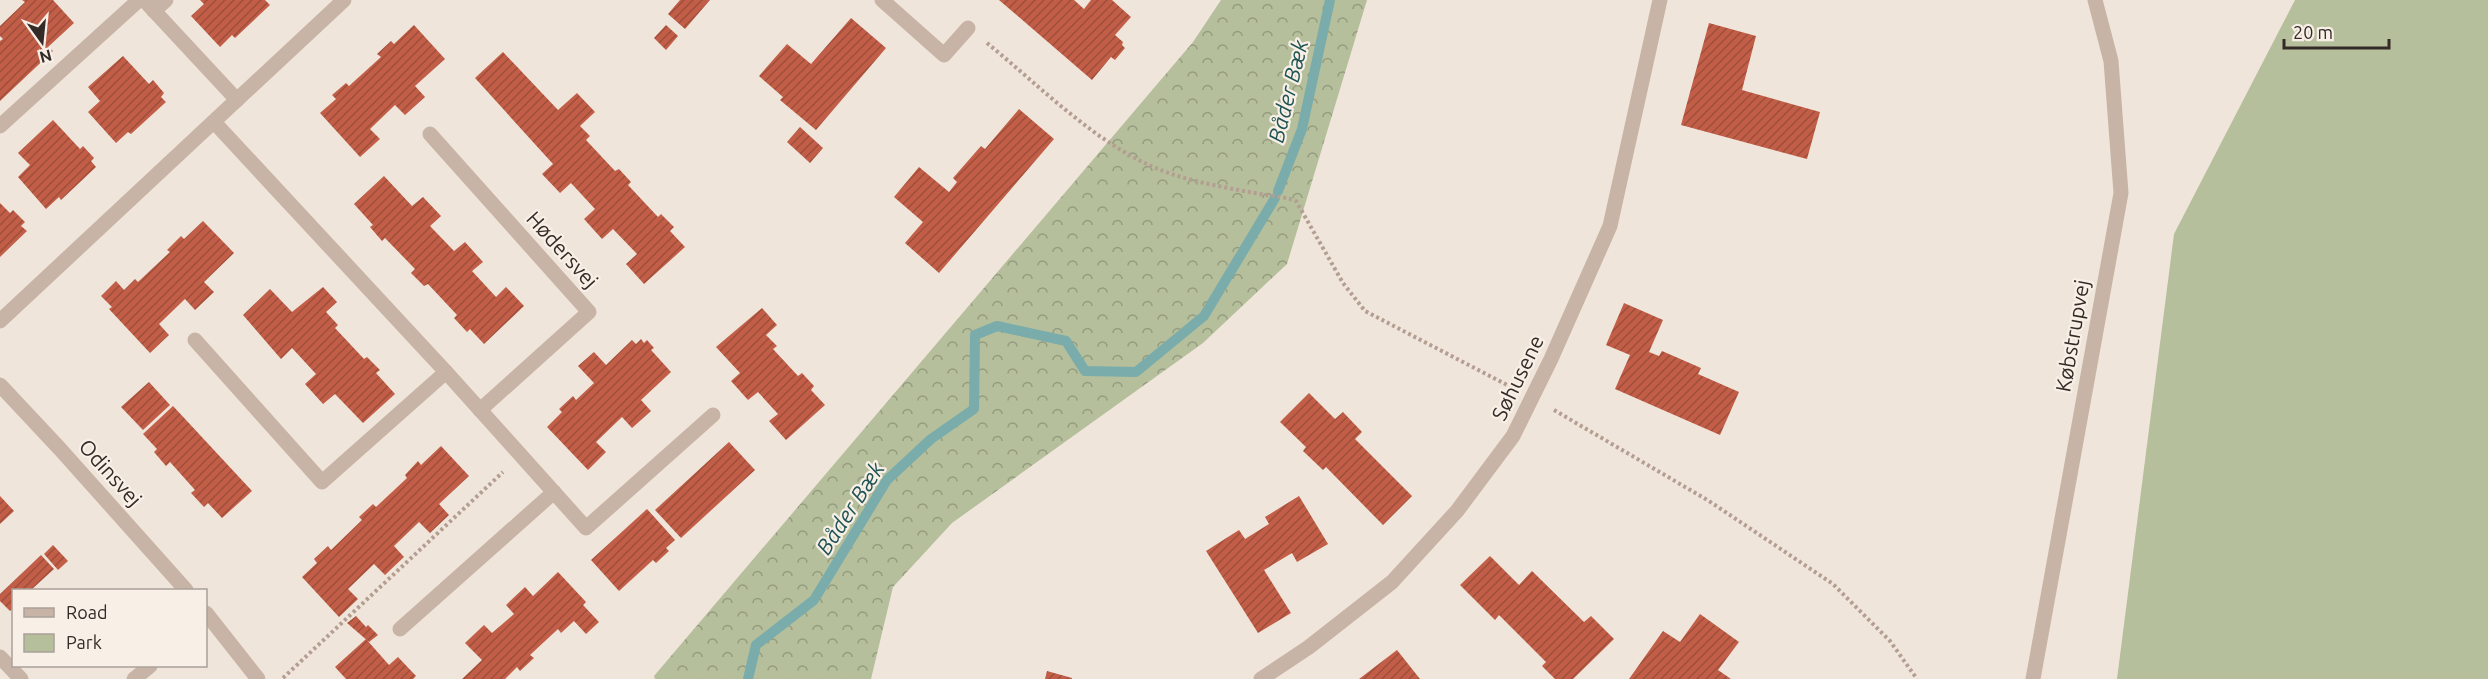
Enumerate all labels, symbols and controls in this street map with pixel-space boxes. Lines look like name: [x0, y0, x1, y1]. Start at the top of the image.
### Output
north arrow: [12, 12, 72, 72]
scale bar: [2284, 12, 2389, 50]
text: 20 m: [2293, 22, 2333, 42]
water label: Båder Bæk: [1263, 36, 1313, 145]
text: N: [38, 46, 54, 67]
street label: Hødersvej: [522, 206, 603, 293]
street label: Købstrupvej: [2050, 278, 2094, 394]
street label: Søhusene: [1486, 331, 1548, 424]
street label: Odinsvej: [74, 434, 147, 511]
water label: Båder Bæk: [810, 456, 889, 559]
legend: [12, 589, 207, 667]
text: Road: [66, 602, 108, 622]
text: Park: [66, 632, 102, 652]

